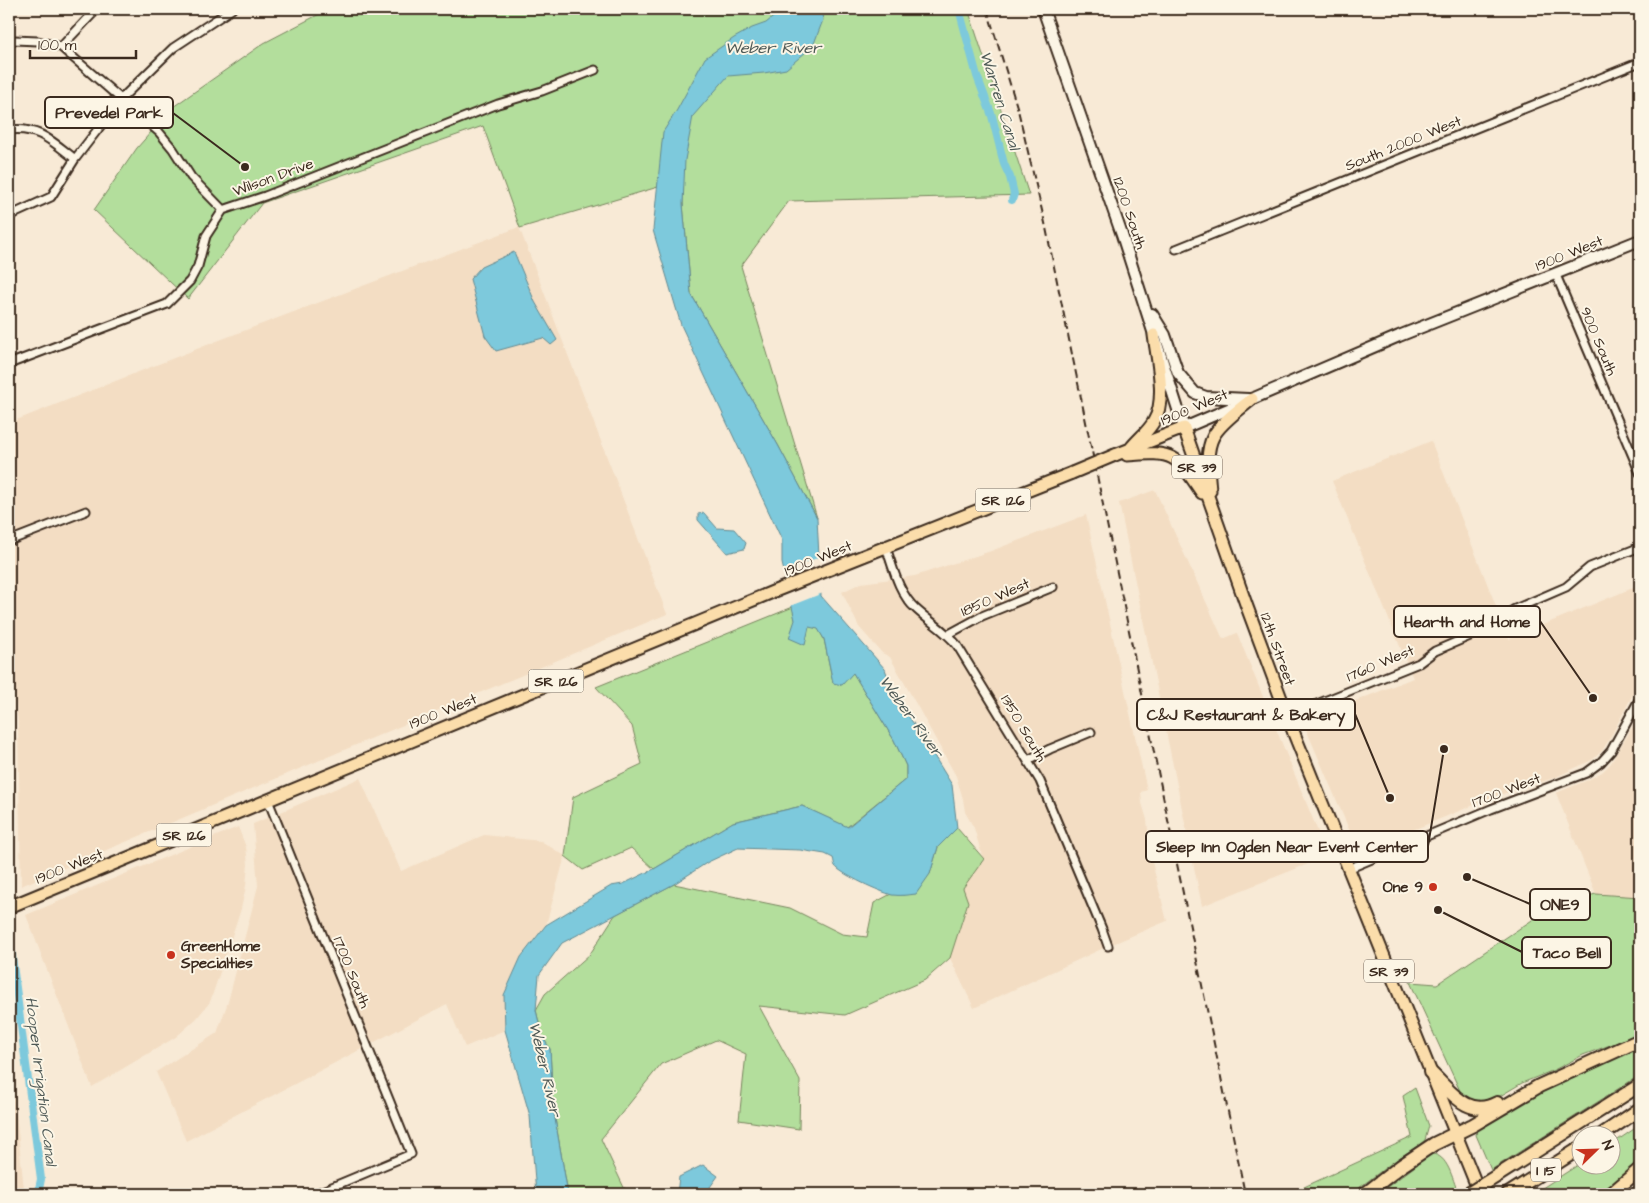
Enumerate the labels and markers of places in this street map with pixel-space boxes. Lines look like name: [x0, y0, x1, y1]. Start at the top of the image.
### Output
callout: Prevedel Park: [45, 97, 173, 128]
callout: Hearth and Home: [1394, 606, 1540, 637]
callout: C&J Restaurant & Bakery: [1137, 699, 1355, 730]
callout: Sleep Inn Ogden Near Event Center: [1146, 831, 1428, 862]
place label: One 9: [1383, 877, 1423, 898]
marker: One 9: [1427, 881, 1439, 893]
callout: ONE9: [1530, 889, 1590, 920]
place label: GreenHome Specialties: [180, 936, 261, 974]
callout: Taco Bell: [1522, 937, 1611, 968]
marker: GreenHome Specialties: [165, 949, 177, 961]

